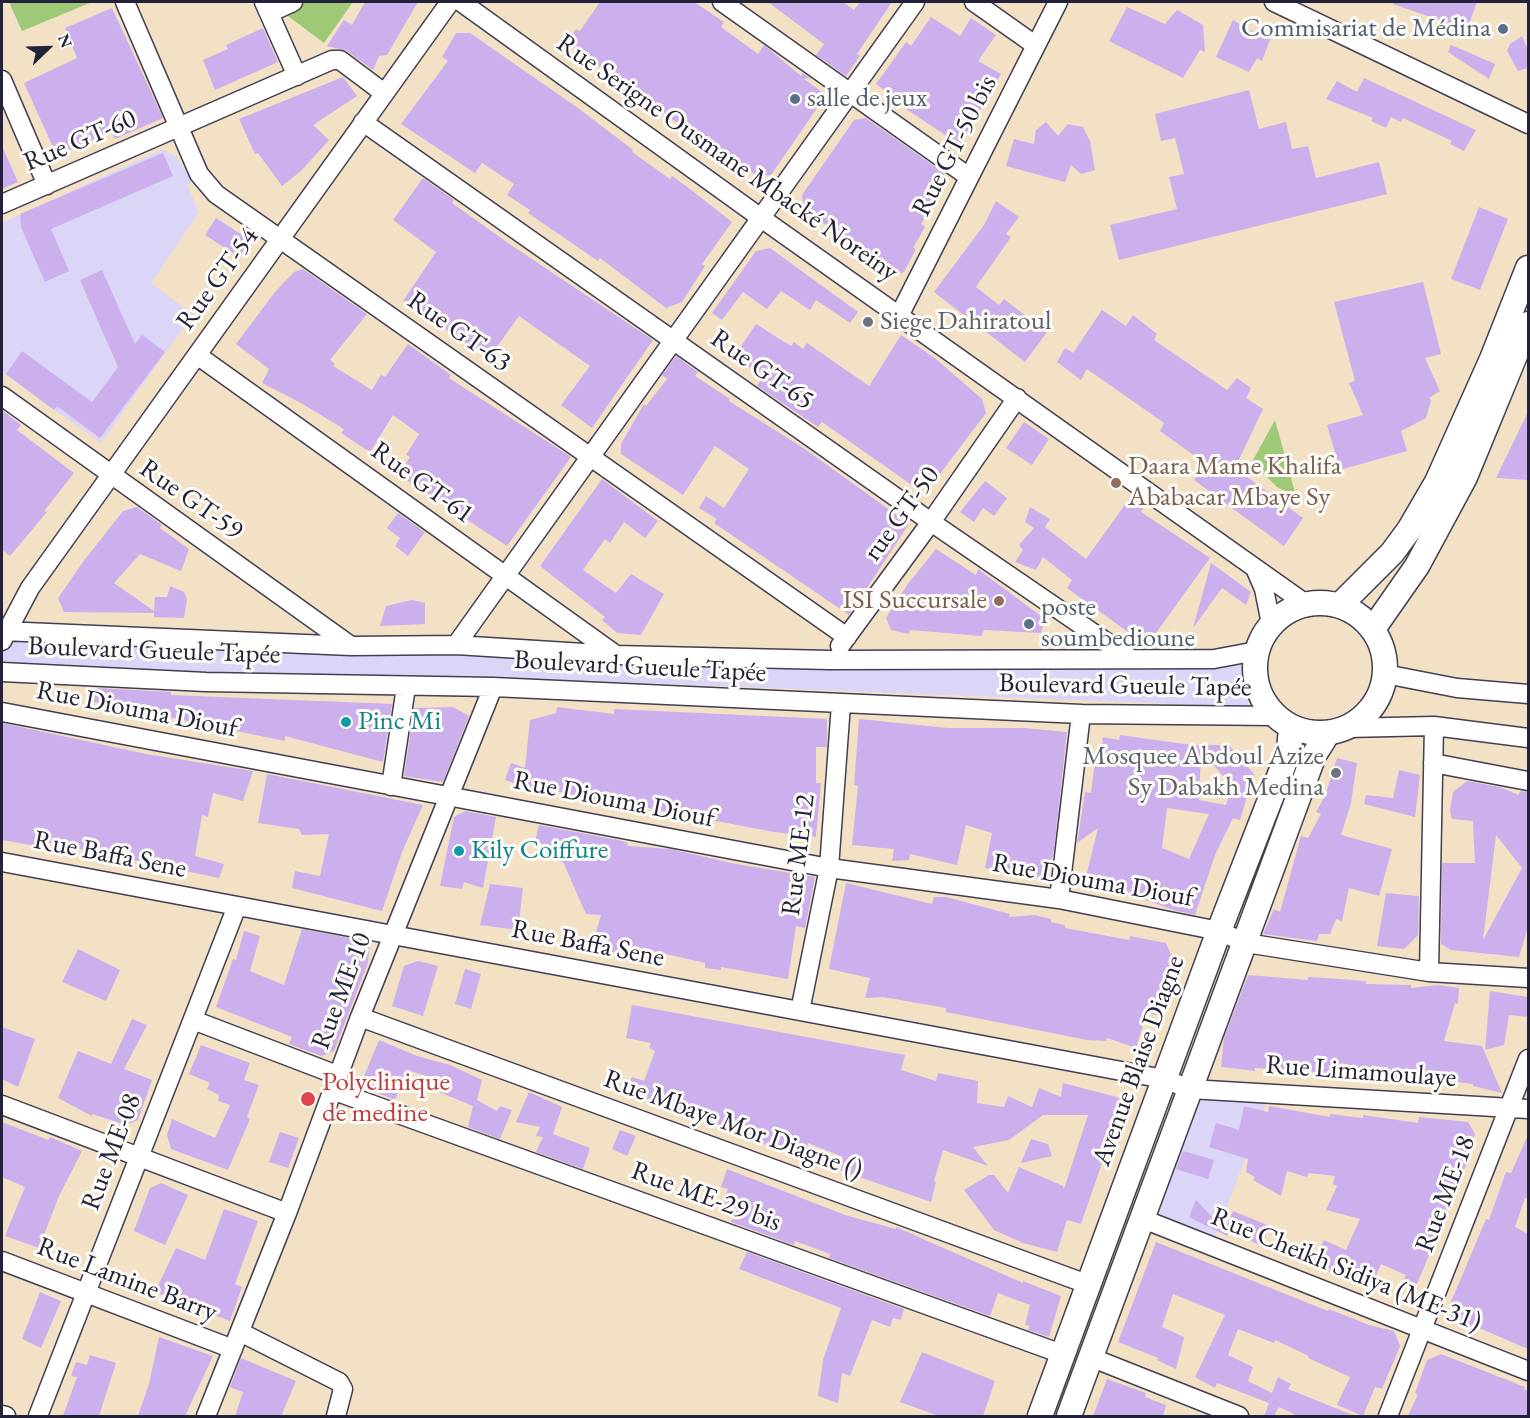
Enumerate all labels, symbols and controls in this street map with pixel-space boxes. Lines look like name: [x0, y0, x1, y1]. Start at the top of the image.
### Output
place label: Commisariat de Médina: [1241, 13, 1491, 45]
north arrow: [18, 18, 78, 78]
marker: Commisariat de Médina: [1496, 22, 1510, 36]
street label: Rue Serigne Ousmane Mbacké Noreiny: [550, 27, 904, 289]
text: N: [53, 31, 77, 51]
street label: Rue GT-50 bis: [906, 70, 1004, 222]
place label: salle de jeux: [807, 83, 927, 115]
marker: salle de jeux: [788, 92, 802, 106]
street label: Rue GT-60: [19, 103, 141, 179]
street label: Rue GT-54: [170, 221, 266, 337]
street label: Rue GT-63: [401, 285, 517, 379]
place label: Siege Dahiratoul: [880, 306, 1051, 338]
marker: Siege Dahiratoul: [861, 315, 875, 329]
street label: Rue GT-65: [704, 323, 820, 417]
street label: Rue GT-61: [364, 435, 480, 531]
place label: Daara Mame Khalifa Ababacar Mbaye Sy: [1128, 451, 1341, 514]
street label: Rue GT-59: [133, 453, 249, 547]
street label: rue GT-50: [857, 461, 947, 567]
marker: Daara Mame Khalifa Ababacar Mbaye Sy: [1109, 476, 1123, 490]
place label: ISI Succursale: [843, 585, 987, 617]
place label: poste soumbedioune: [1041, 592, 1195, 655]
marker: ISI Succursale: [992, 594, 1006, 608]
marker: poste soumbedioune: [1022, 617, 1036, 631]
street label: Boulevard Gueule Tapée: [27, 630, 281, 672]
street label: Boulevard Gueule Tapée: [513, 644, 767, 690]
street label: Boulevard Gueule Tapée: [998, 668, 1252, 704]
street label: Rue Diouma Diouf: [34, 675, 240, 745]
place label: Pinc Mi: [358, 706, 441, 738]
marker: Pinc Mi: [339, 715, 353, 729]
place label: Mosquee Abdoul Azize Sy Dabakh Medina: [1082, 741, 1324, 804]
street label: Rue Diouma Diouf: [511, 765, 717, 835]
marker: Mosquee Abdoul Azize Sy Dabakh Medina: [1329, 766, 1343, 780]
street label: Rue ME-12: [775, 792, 823, 918]
street label: Rue Baffa Sene: [31, 824, 189, 886]
place label: Kily Coiffure: [471, 835, 608, 867]
marker: Kily Coiffure: [452, 844, 466, 858]
street label: Rue Diouma Diouf: [990, 847, 1196, 915]
street label: Rue Baffa Sene: [509, 913, 667, 975]
street label: Rue ME-10: [305, 928, 379, 1054]
street label: Avenue Blaise Diagne: [1086, 951, 1192, 1171]
street label: Rue Limamoulaye: [1265, 1049, 1457, 1095]
street label: Rue Mbaye Mor Diagne (): [599, 1063, 867, 1187]
place label: Polyclinique de medine: [322, 1067, 450, 1130]
street label: Rue ME-08: [75, 1089, 149, 1215]
marker: Polyclinique de medine: [299, 1090, 317, 1108]
street label: Rue ME-18: [1409, 1131, 1483, 1257]
street label: Rue ME-29 bis: [627, 1155, 785, 1239]
street label: Rue Cheikh Sidiya (ME-31): [1206, 1201, 1486, 1339]
street label: Rue Lamine Barry: [32, 1231, 222, 1329]

